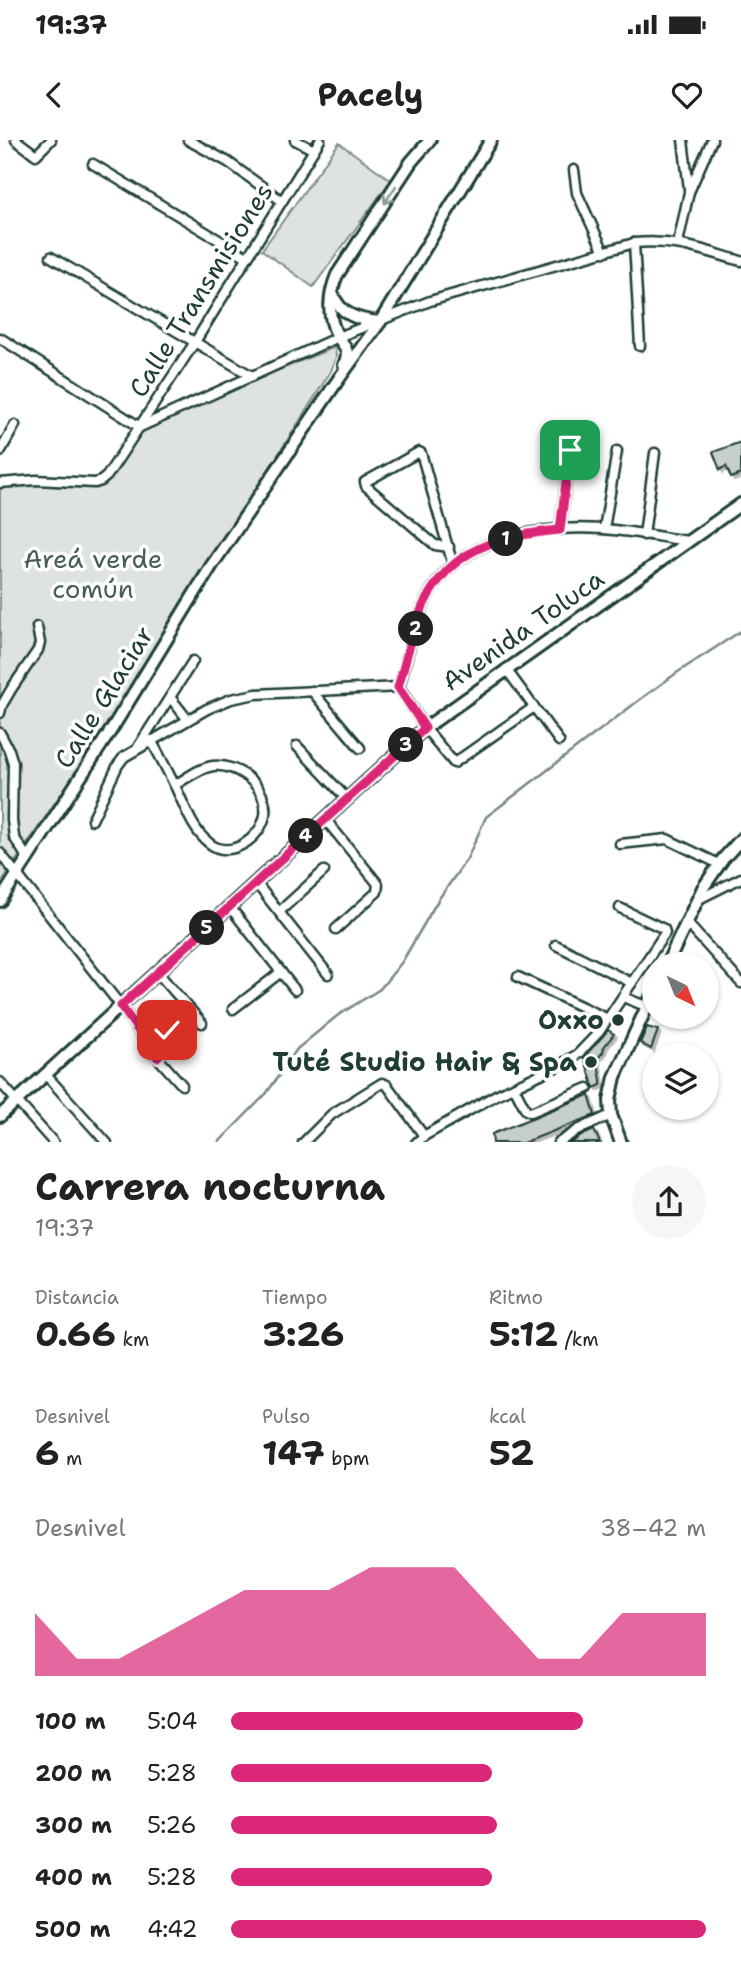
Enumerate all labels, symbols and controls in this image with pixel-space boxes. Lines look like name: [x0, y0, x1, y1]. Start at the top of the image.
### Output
text: 19:37: [35, 7, 107, 42]
text: Pacely: [318, 73, 423, 116]
icon: back: [35, 76, 73, 114]
icon: heart: [668, 76, 706, 114]
street label: Calle Transmisiones: [120, 176, 281, 403]
one-way arrow: [383, 185, 397, 204]
pin: [540, 420, 600, 480]
icon: arrive: [551, 431, 589, 469]
pin: 1: [489, 522, 524, 556]
text: 1: [501, 526, 510, 551]
park label: Areá verde común: [24, 541, 162, 606]
street label: Avenida Toluca: [435, 561, 611, 698]
pin: 2: [398, 612, 434, 646]
text: 2: [409, 616, 422, 641]
street label: Calle Glaciar: [46, 619, 161, 774]
pin: 3: [388, 728, 424, 762]
text: 3: [399, 732, 412, 757]
pin: 4: [288, 818, 324, 854]
text: 4: [299, 823, 312, 848]
pin: 5: [190, 910, 224, 946]
text: 5: [201, 915, 212, 940]
north arrow: [642, 952, 719, 1029]
map controls: [642, 952, 719, 1120]
pin: [137, 1000, 197, 1060]
place label: Oxxo: [538, 1002, 604, 1037]
icon: check: [148, 1011, 186, 1049]
marker: Oxxo: [610, 1012, 626, 1028]
button: layers: [642, 1043, 719, 1120]
place label: Tuté Studio Hair & Spa: [272, 1044, 577, 1079]
marker: Tuté Studio Hair & Spa: [583, 1054, 599, 1070]
text: Carrera nocturna: [35, 1161, 385, 1212]
button: share: [632, 1165, 706, 1239]
text: 19:37: [35, 1213, 95, 1243]
text: Distancia: [35, 1285, 119, 1310]
text: Tiempo: [262, 1285, 328, 1310]
text: Ritmo: [489, 1285, 543, 1310]
text: 0.66: [35, 1310, 116, 1357]
text: 3:26: [262, 1310, 344, 1357]
text: 5:12: [489, 1310, 558, 1357]
text: km: [116, 1327, 149, 1352]
text: /km: [558, 1327, 599, 1352]
text: Desnivel: [35, 1404, 110, 1429]
text: Pulso: [262, 1404, 310, 1429]
text: kcal: [489, 1404, 526, 1429]
text: 6: [35, 1429, 60, 1476]
text: 147: [262, 1429, 325, 1476]
text: 52: [489, 1429, 534, 1476]
text: m: [60, 1446, 82, 1471]
text: bpm: [325, 1446, 369, 1471]
text: Desnivel: [35, 1513, 126, 1543]
text: 38–42 m: [600, 1513, 706, 1543]
text: 100 m: [35, 1706, 106, 1736]
text: 5:04: [147, 1706, 197, 1736]
text: 200 m: [35, 1758, 112, 1788]
text: 5:28: [147, 1758, 197, 1788]
text: 300 m: [35, 1810, 112, 1840]
text: 5:26: [147, 1810, 197, 1840]
text: 400 m: [35, 1862, 112, 1892]
text: 5:28: [147, 1862, 197, 1892]
text: 500 m: [35, 1914, 110, 1944]
text: 4:42: [147, 1914, 198, 1944]

